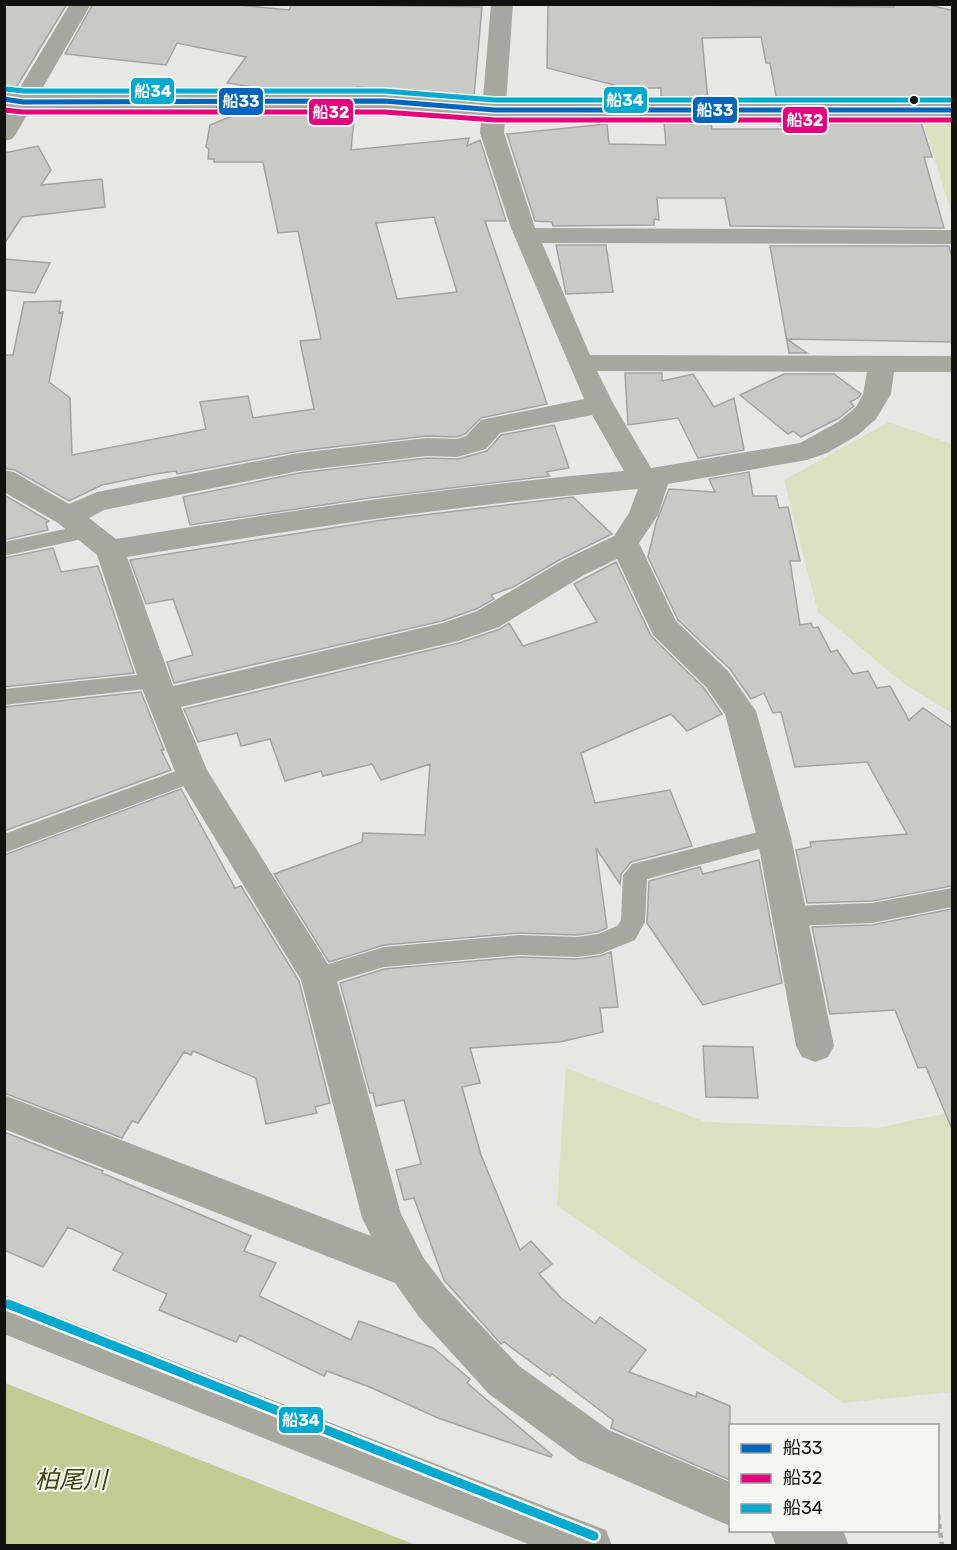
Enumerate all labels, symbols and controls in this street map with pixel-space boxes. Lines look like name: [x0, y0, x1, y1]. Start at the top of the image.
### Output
line badge: 船34: [130, 77, 175, 105]
text: 船34: [134, 82, 172, 101]
line badge: 船34: [603, 86, 648, 114]
line badge: 船33: [218, 87, 264, 116]
text: 船34: [606, 91, 644, 110]
text: 船33: [222, 92, 260, 111]
unlabelled marker: [908, 94, 920, 106]
line badge: 船33: [692, 96, 738, 124]
line badge: 船32: [308, 98, 354, 126]
text: 船33: [696, 101, 734, 120]
text: 船32: [313, 103, 349, 122]
line badge: 船32: [782, 106, 828, 134]
text: 船32: [787, 111, 823, 130]
line badge: 船34: [278, 1406, 324, 1434]
text: 船34: [282, 1411, 320, 1430]
legend: [729, 1424, 939, 1532]
text: 船33: [783, 1437, 823, 1459]
water label: 柏尾川: [35, 1466, 110, 1494]
text: 船32: [783, 1467, 822, 1489]
text: 船34: [783, 1497, 823, 1519]

